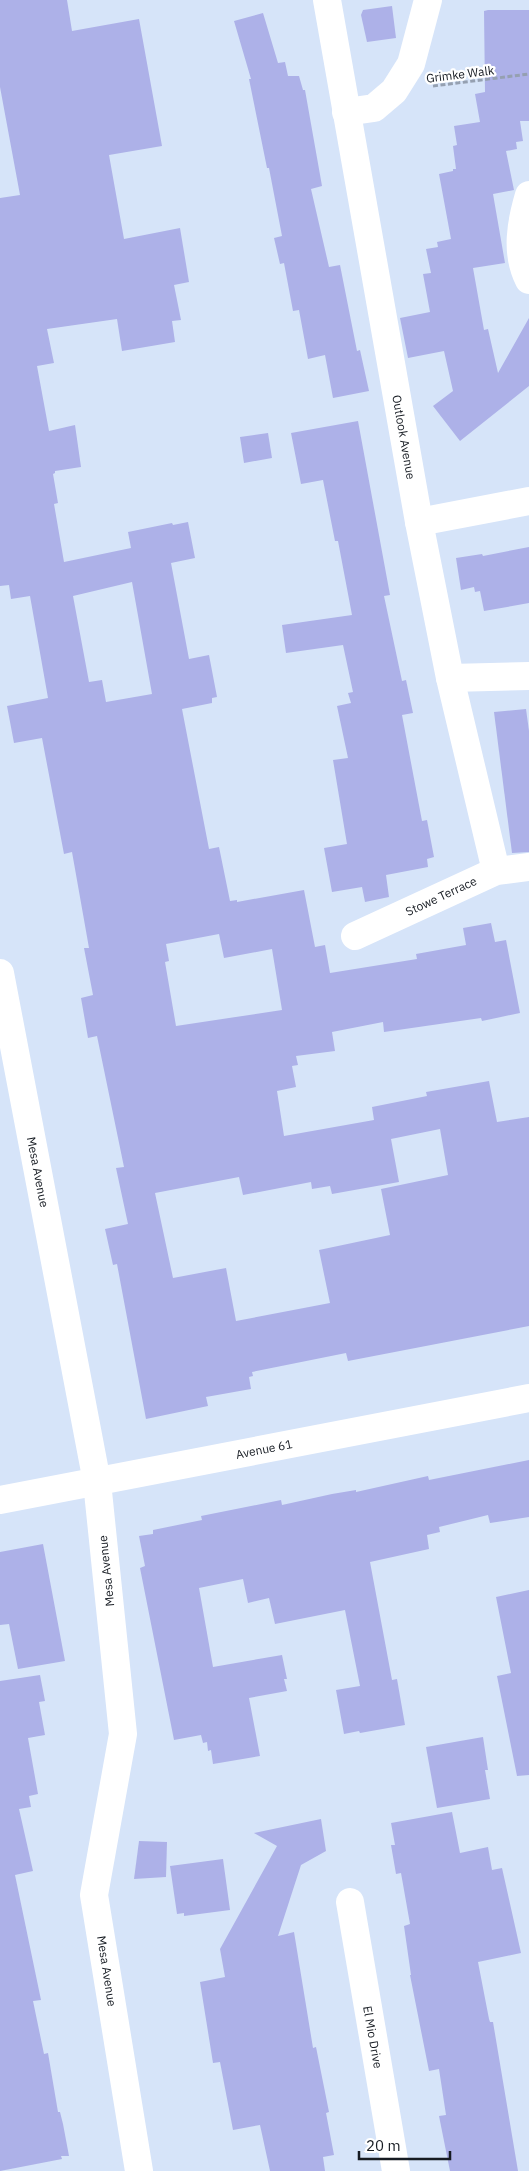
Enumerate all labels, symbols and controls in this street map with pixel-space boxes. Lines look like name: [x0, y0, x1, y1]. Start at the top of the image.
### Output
street label: Grimke Walk: [425, 62, 495, 86]
street label: Outlook Avenue: [389, 394, 419, 481]
street label: Stowe Terrace: [403, 873, 479, 919]
street label: Mesa Avenue: [24, 1135, 52, 1209]
street label: Avenue 61: [234, 1436, 294, 1462]
street label: Mesa Avenue: [95, 1534, 117, 1607]
street label: Mesa Avenue: [94, 1935, 120, 2008]
street label: El Mio Drive: [360, 2005, 386, 2070]
scale bar: [359, 2128, 450, 2160]
text: 20 m: [366, 2136, 401, 2155]

